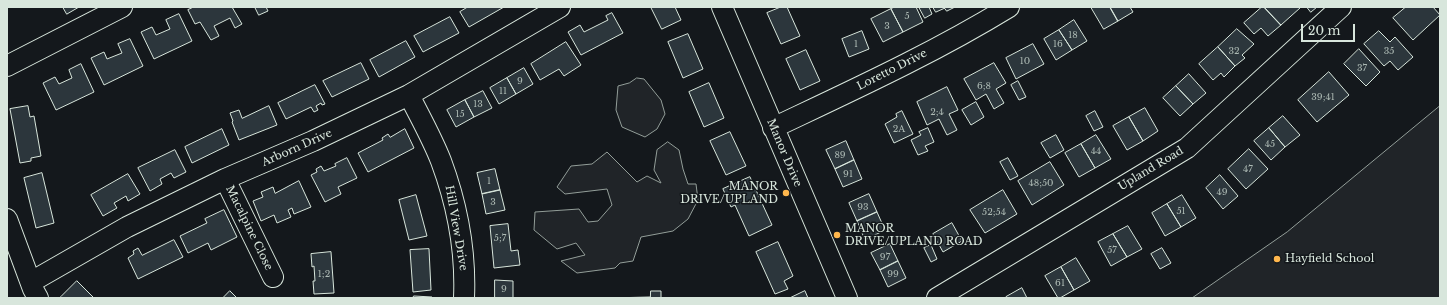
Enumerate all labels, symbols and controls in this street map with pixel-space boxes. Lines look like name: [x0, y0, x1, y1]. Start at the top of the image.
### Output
house number: 5: [904, 11, 910, 21]
scale bar: [1303, 16, 1357, 42]
house number: 3: [884, 21, 890, 31]
text: 20 m: [1308, 23, 1340, 38]
house number: 18: [1068, 30, 1078, 40]
house number: 1: [854, 39, 858, 49]
house number: 16: [1053, 39, 1063, 49]
house number: 32: [1228, 46, 1240, 56]
house number: 35: [1384, 46, 1394, 56]
street label: Loretto Drive: [855, 47, 929, 93]
house number: 10: [1020, 56, 1030, 66]
house number: 37: [1357, 63, 1367, 73]
house number: 9: [517, 76, 523, 86]
house number: 6;8: [977, 81, 991, 91]
house number: 11: [499, 86, 507, 96]
house number: 39;41: [1311, 92, 1335, 102]
house number: 13: [473, 99, 483, 109]
house number: 2;4: [930, 107, 944, 117]
house number: 15: [455, 109, 465, 119]
street label: Manor Drive: [764, 117, 804, 189]
house number: 2A: [893, 124, 905, 134]
street label: Arborn Drive: [260, 127, 334, 169]
house number: 45: [1265, 139, 1275, 149]
street label: Upland Road: [1116, 144, 1186, 194]
house number: 44: [1091, 146, 1101, 156]
house number: 89: [834, 150, 846, 160]
house number: 47: [1243, 164, 1253, 174]
house number: 91: [843, 169, 853, 179]
house number: 1: [487, 176, 491, 186]
house number: 48;50: [1028, 178, 1054, 188]
place label: MANOR DRIVE/UPLAND: [680, 180, 778, 206]
street label: Macalpine Close: [223, 183, 275, 273]
street label: Hill View Drive: [442, 184, 470, 272]
house number: 49: [1216, 187, 1228, 197]
marker: MANOR DRIVE/UPLAND: [781, 188, 791, 198]
house number: 3: [490, 197, 496, 207]
house number: 93: [857, 202, 869, 212]
house number: 51: [1176, 206, 1186, 216]
house number: 52;54: [982, 207, 1006, 217]
place label: MANOR DRIVE/UPLAND ROAD: [845, 222, 983, 248]
marker: MANOR DRIVE/UPLAND ROAD: [832, 230, 842, 240]
house number: 5;7: [494, 233, 506, 243]
house number: 57: [1107, 245, 1117, 255]
house number: 97: [880, 252, 890, 262]
place label: Hayfield School: [1285, 252, 1374, 266]
marker: Hayfield School: [1272, 254, 1282, 264]
house number: 1;2: [318, 269, 330, 279]
house number: 99: [887, 269, 899, 279]
house number: 61: [1055, 278, 1065, 288]
house number: 9: [501, 284, 507, 294]

